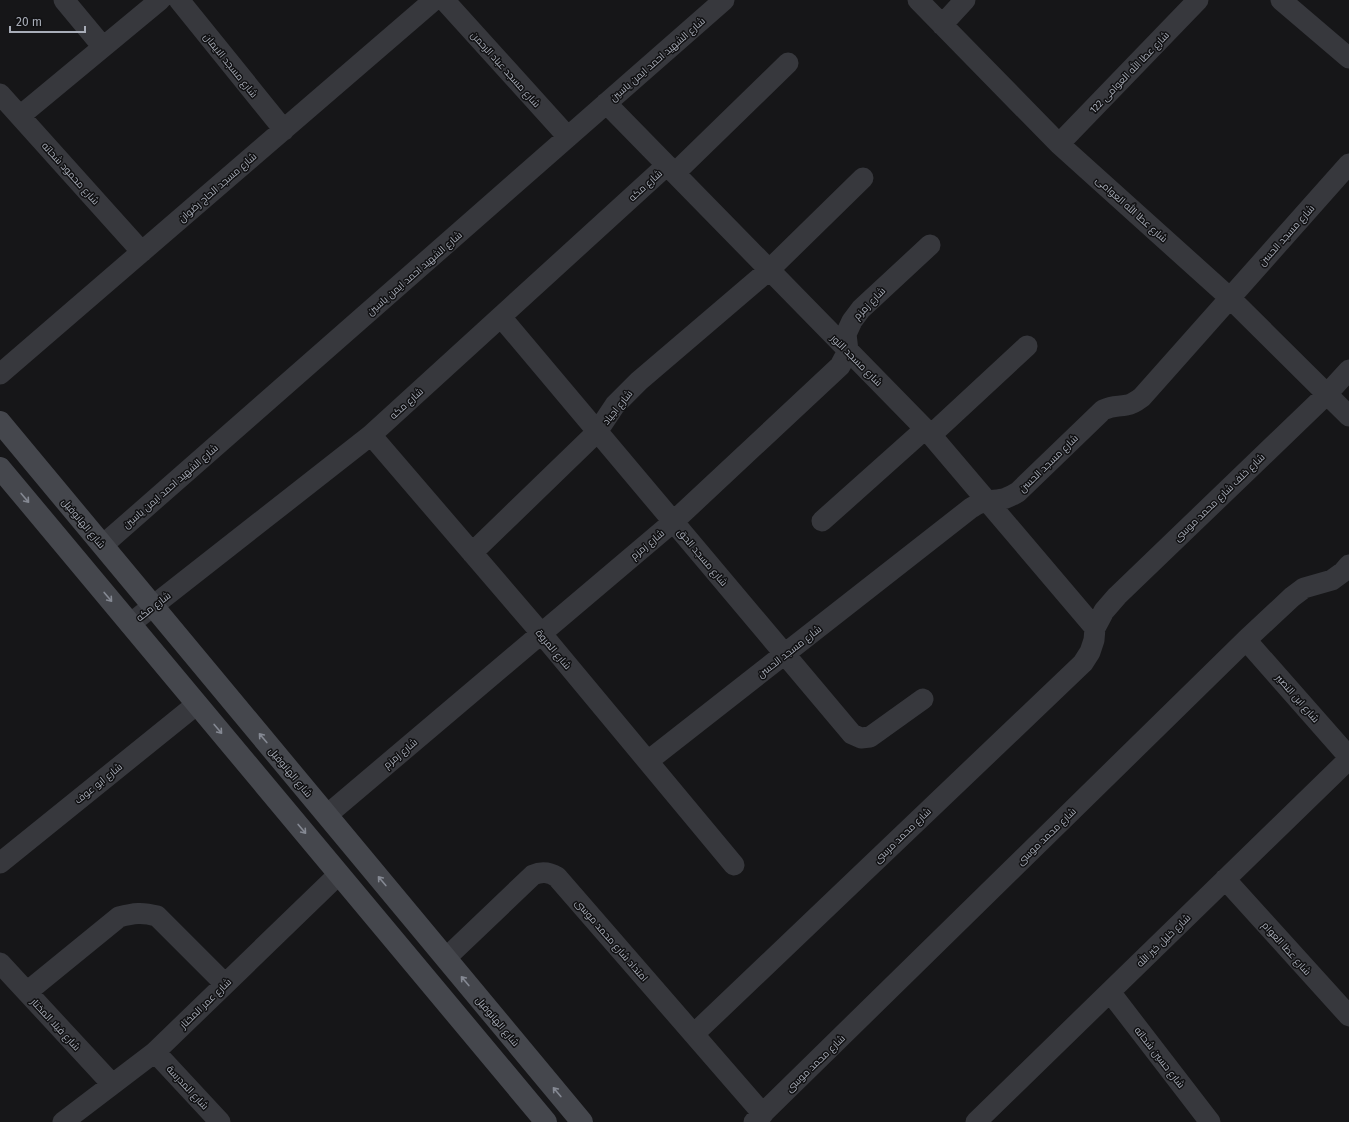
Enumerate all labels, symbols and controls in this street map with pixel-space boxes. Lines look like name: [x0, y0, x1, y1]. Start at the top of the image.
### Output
scale bar: [10, 8, 85, 34]
text: 20 m: [16, 15, 42, 29]
street label: شارع الشهيد احمد ايمن ياسين: [608, 15, 708, 104]
street label: شارع عطا الله العوامى 122: [1086, 28, 1172, 116]
street label: شارع مسجد عباد الرحمن: [468, 29, 543, 110]
street label: شارع مسجد الايمان: [201, 31, 260, 100]
street label: شارع محمود شحاته: [39, 140, 102, 207]
street label: شارع مسجد الحاج رضوان: [176, 150, 259, 225]
street label: شارع مكه: [626, 168, 665, 204]
street label: شارع عطا الله العوامى: [1093, 173, 1171, 245]
street label: شارع مسجد الحسن: [1256, 203, 1317, 269]
street label: شارع الشهيد احمد ايمن ياسين: [365, 229, 465, 318]
street label: شارع زمزم: [851, 285, 889, 323]
street label: شارع مسجد النور: [827, 332, 885, 389]
street label: شارع مكه: [387, 386, 426, 422]
street label: شارع اجياد: [600, 388, 635, 427]
street label: شارع مسجد الحسن: [1016, 432, 1081, 495]
street label: شارع الشهيد احمد ايمن ياسين: [121, 442, 221, 531]
street label: شارع خلف شارع محمد موسى: [1172, 451, 1268, 544]
one-way arrow: [20, 492, 29, 503]
street label: شارع الهانوفيل: [59, 496, 108, 551]
street label: شارع مسجد الحق: [675, 526, 730, 589]
street label: شارع زمزم: [628, 527, 668, 563]
street label: شارع مكه: [134, 589, 173, 624]
one-way arrow: [104, 592, 113, 603]
street label: شارع مسجد الحسن: [755, 623, 824, 681]
street label: شارع المروة: [533, 627, 573, 672]
street label: شارع ابن النصير: [1272, 671, 1321, 725]
one-way arrow: [214, 724, 223, 735]
one-way arrow: [259, 733, 268, 744]
street label: شارع زمزم: [381, 736, 421, 772]
street label: شارع الهانوفيل: [266, 745, 315, 800]
street label: شارع ابو عوف: [72, 761, 125, 807]
street label: شارع محمد مرسى: [872, 805, 934, 866]
street label: شارع محمد موسى: [1015, 805, 1079, 868]
one-way arrow: [297, 824, 306, 835]
one-way arrow: [378, 876, 387, 887]
street label: امتداد شارع محمد موسى: [572, 897, 650, 984]
street label: شارع خليل خير الله: [1133, 910, 1193, 970]
street label: شارع عطا العوام: [1258, 920, 1313, 978]
street label: شارع عمر المختار: [177, 976, 234, 1032]
one-way arrow: [461, 976, 470, 987]
street label: شارع الهانوفيل: [473, 994, 522, 1049]
street label: شارع فيلا المختار: [27, 995, 83, 1053]
street label: شارع حسين شحاته: [1132, 1025, 1187, 1091]
street label: شارع محمد موسى: [784, 1032, 848, 1095]
street label: شارع المدرسة: [164, 1063, 211, 1112]
one-way arrow: [553, 1087, 562, 1097]

